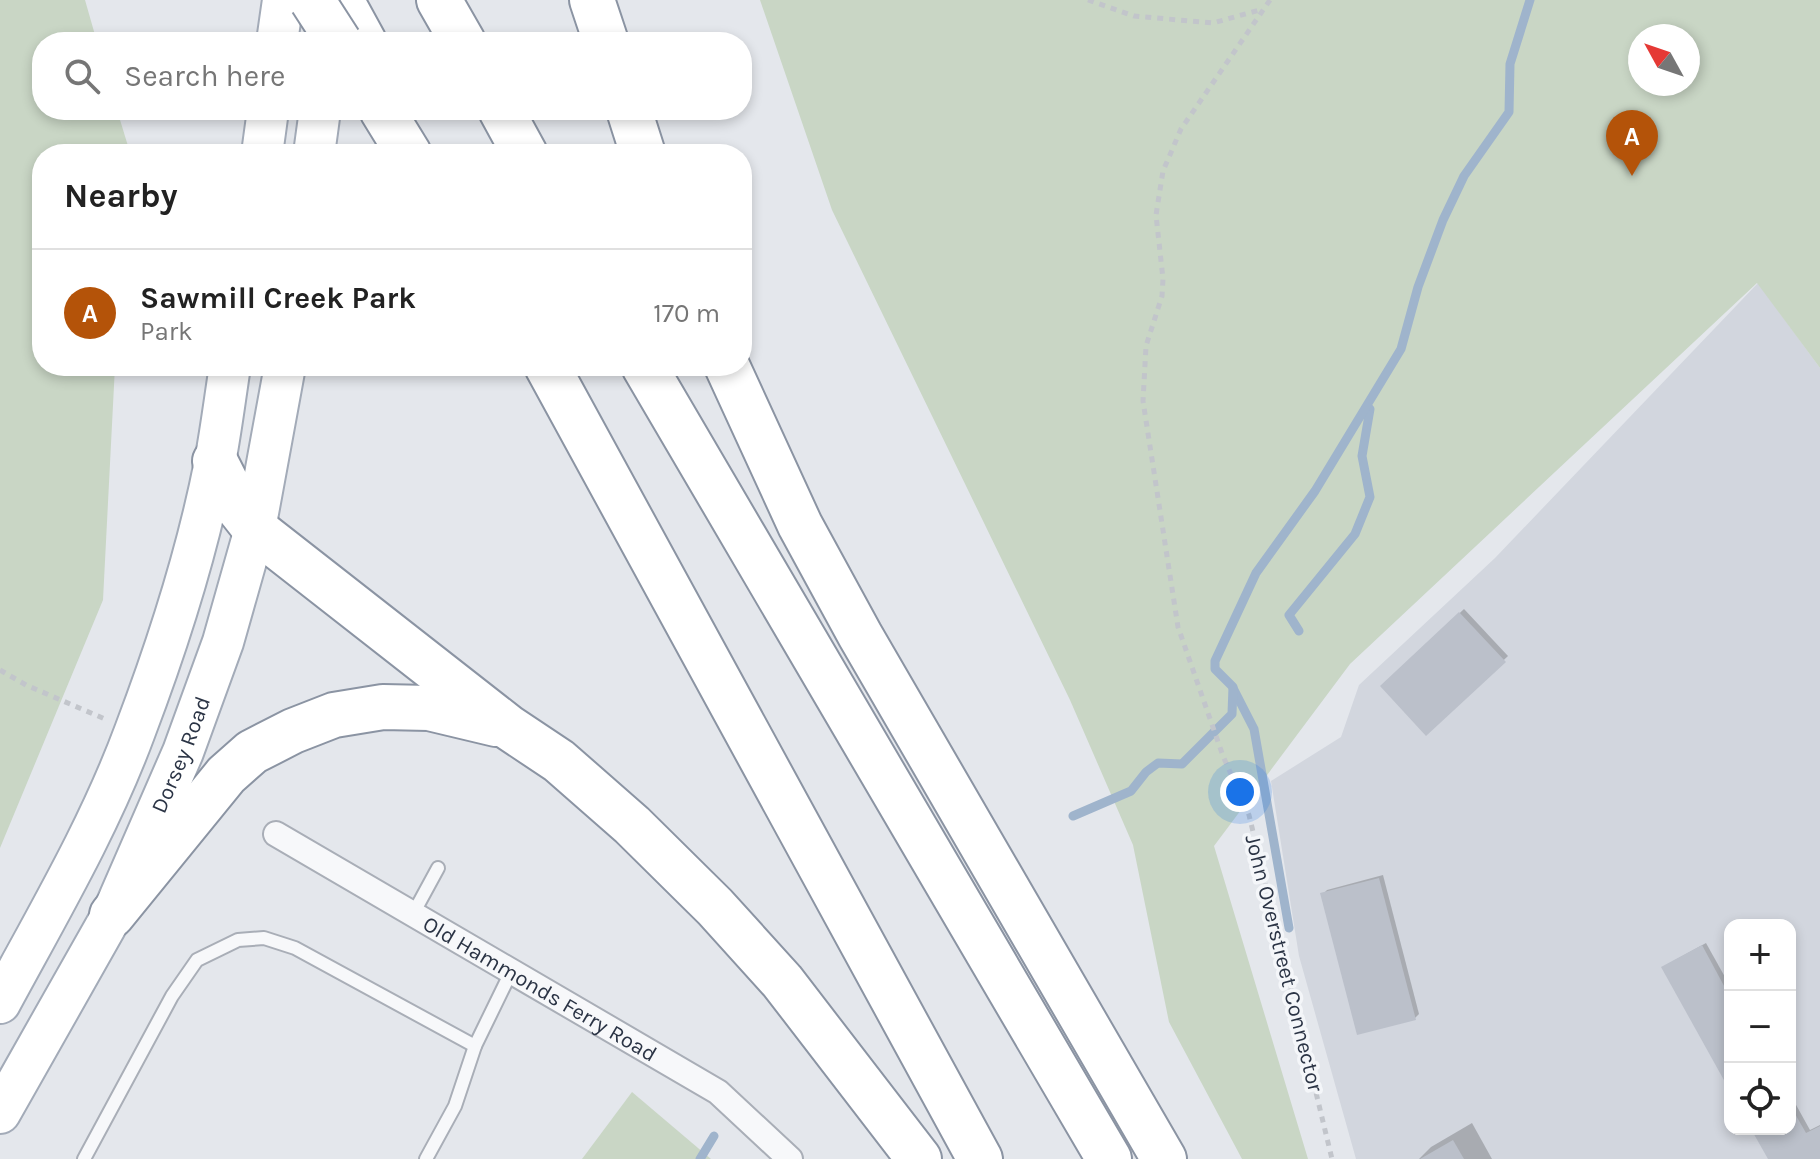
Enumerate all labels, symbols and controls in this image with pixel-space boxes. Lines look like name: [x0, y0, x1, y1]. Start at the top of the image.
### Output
north arrow: [1628, 24, 1700, 96]
search box: [32, 32, 752, 120]
icon: search: [60, 54, 104, 98]
text: Search here: [124, 58, 285, 94]
pin: A: [1606, 110, 1658, 176]
text: Nearby: [64, 176, 178, 216]
text: Sawmill Creek Park: [140, 280, 416, 316]
text: A: [82, 298, 98, 329]
text: 170 m: [653, 298, 720, 329]
text: Park: [140, 316, 193, 347]
street label: Dorsey Road: [146, 693, 216, 817]
your location: [1220, 772, 1260, 812]
street label: John Overstreet Connector: [1239, 832, 1329, 1095]
street label: Old Hammonds Ferry Road: [418, 911, 661, 1067]
map controls: [1724, 919, 1796, 1135]
button: +: [1724, 919, 1796, 991]
button: −: [1724, 991, 1796, 1063]
button: locate: [1724, 1063, 1796, 1135]

